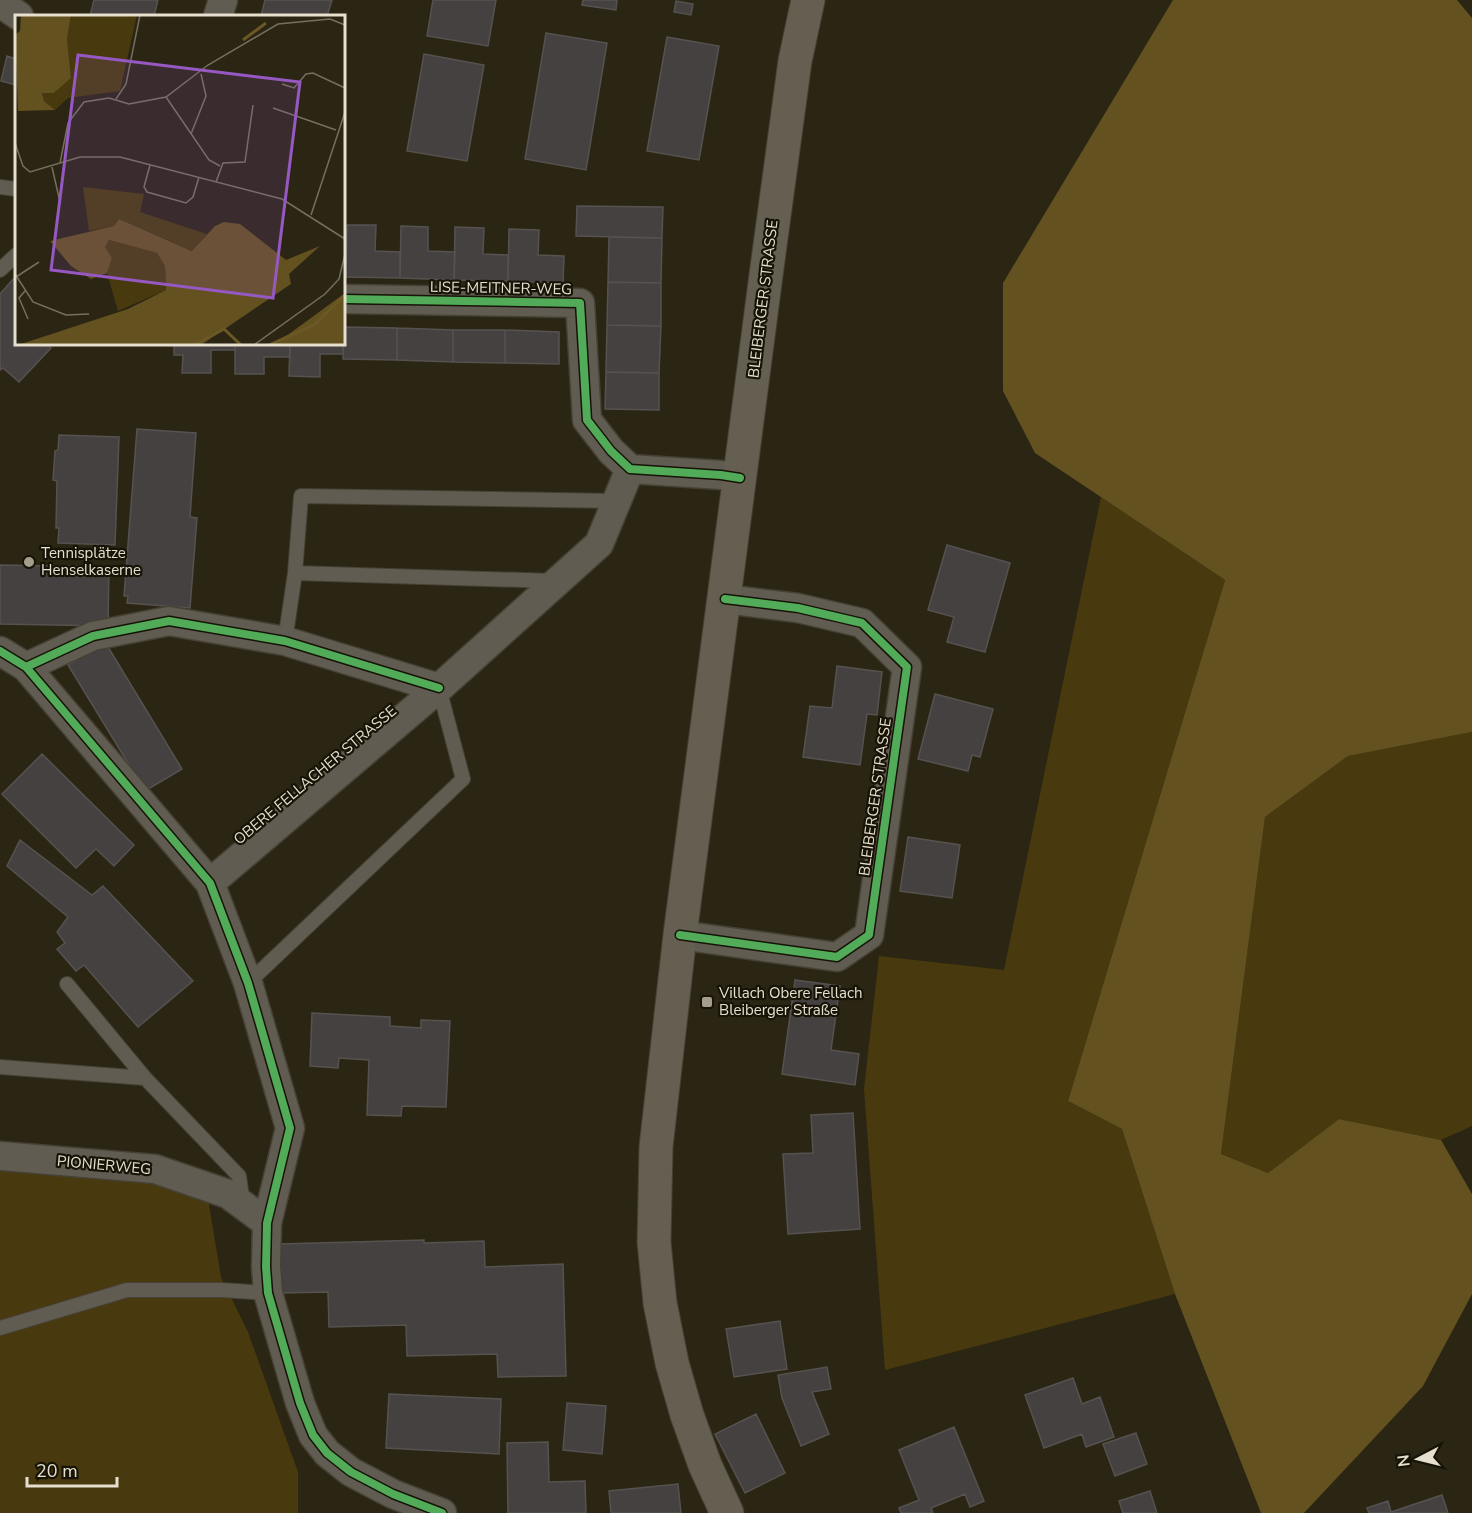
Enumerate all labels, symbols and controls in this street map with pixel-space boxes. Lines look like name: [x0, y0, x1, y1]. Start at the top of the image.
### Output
inset map: [15, 15, 345, 345]
street label: BLEIBERGER STRASSE: [743, 219, 783, 379]
street label: LISE-MEITNER-WEG: [430, 277, 572, 299]
place label: Tennisplätze Henselkaserne: [41, 543, 141, 580]
marker: Tennisplätze Henselkaserne: [22, 555, 36, 569]
street label: OBERE FELLACHER STRASSE: [229, 701, 401, 849]
street label: BLEIBERGER STRASSE: [854, 717, 896, 877]
place label: Villach Obere Fellach Bleiberger Straße: [718, 983, 863, 1020]
marker: Villach Obere Fellach Bleiberger Straße: [700, 995, 714, 1009]
street label: PIONIERWEG: [56, 1151, 152, 1179]
north arrow: [1388, 1429, 1448, 1489]
scale bar: [27, 1450, 117, 1488]
text: N: [1392, 1453, 1416, 1468]
text: 20 m: [36, 1459, 78, 1483]

